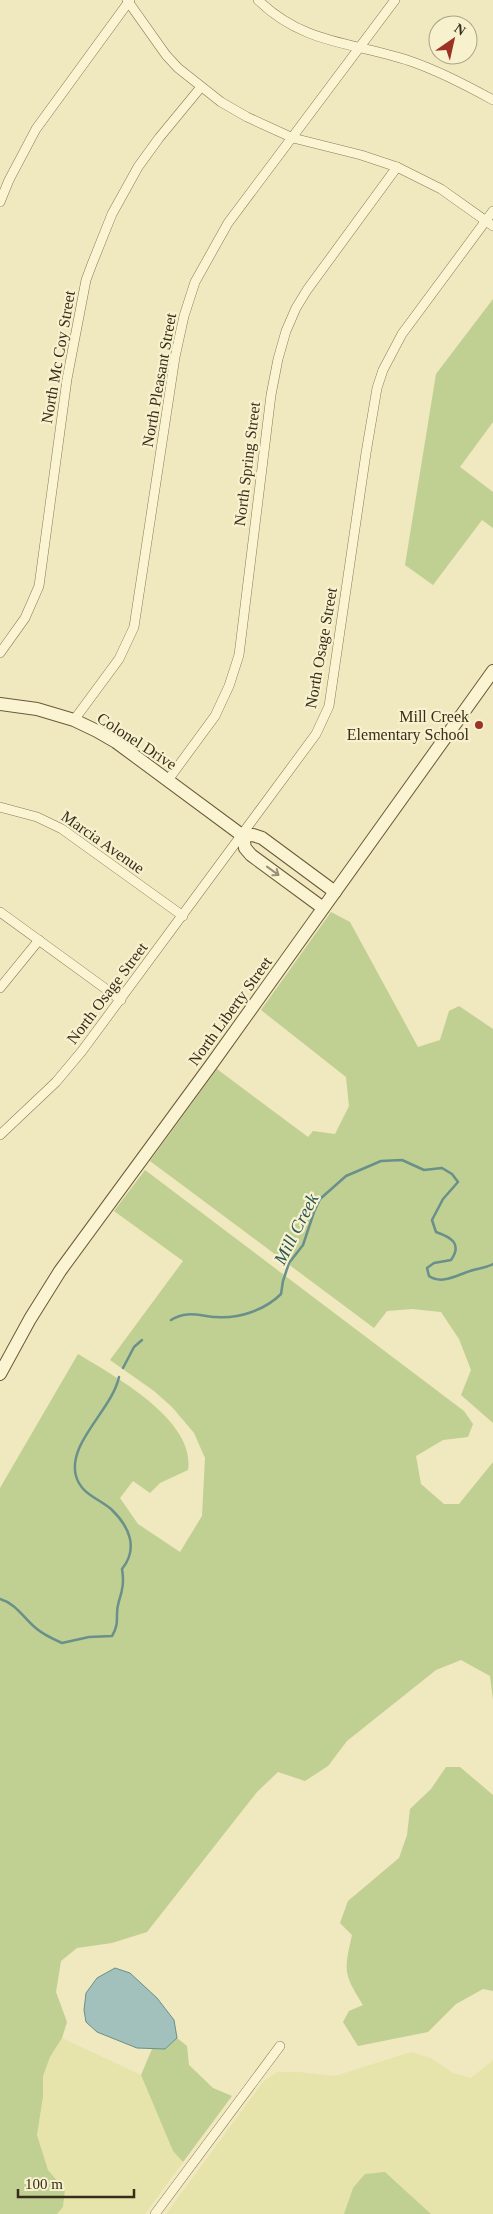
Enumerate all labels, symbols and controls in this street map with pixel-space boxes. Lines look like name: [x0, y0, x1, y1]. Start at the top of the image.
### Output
north arrow: [428, 15, 478, 65]
text: N: [452, 21, 468, 39]
street label: North Mc Coy Street: [38, 289, 79, 425]
street label: North Pleasant Street: [139, 311, 179, 448]
street label: North Spring Street: [231, 400, 264, 527]
street label: North Osage Street: [302, 586, 341, 710]
place label: Mill Creek Elementary School: [347, 708, 470, 744]
street label: Colonel Drive: [94, 709, 180, 773]
marker: Mill Creek Elementary School: [473, 719, 485, 731]
street label: Marcia Avenue: [58, 807, 148, 877]
one-way arrow: [266, 866, 280, 876]
street label: North Osage Street: [63, 938, 152, 1048]
street label: North Liberty Street: [185, 953, 276, 1069]
water label: Mill Creek: [269, 1189, 323, 1269]
scale bar: [18, 2166, 134, 2198]
text: 100 m: [25, 2176, 63, 2192]

